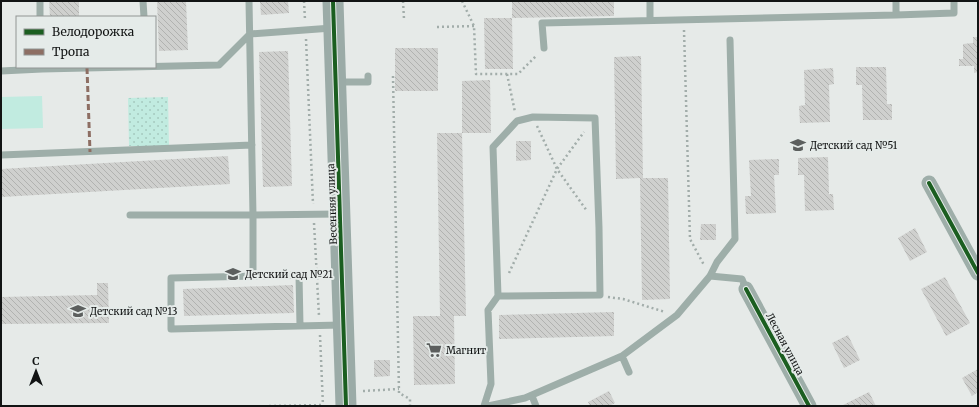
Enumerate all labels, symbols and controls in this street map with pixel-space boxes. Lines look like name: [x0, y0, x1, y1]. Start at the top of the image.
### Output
legend: [16, 16, 156, 68]
text: Велодорожка: [52, 24, 135, 39]
text: Тропа: [52, 44, 90, 59]
school or university icon: Детский сад №51: [789, 136, 807, 154]
place label: Детский сад №51: [810, 139, 898, 152]
street label: Весенняя улица: [324, 163, 340, 245]
school or university icon: Детский сад №21: [224, 265, 242, 283]
place label: Детский сад №21: [245, 268, 333, 281]
school or university icon: Детский сад №13: [69, 302, 87, 320]
place label: Детский сад №13: [90, 305, 178, 318]
street label: Лесная улица: [763, 311, 807, 378]
supermarket icon: Магнит: [425, 341, 443, 359]
place label: Магнит: [446, 344, 486, 357]
north arrow: [16, 351, 56, 391]
text: С: [32, 354, 40, 368]

